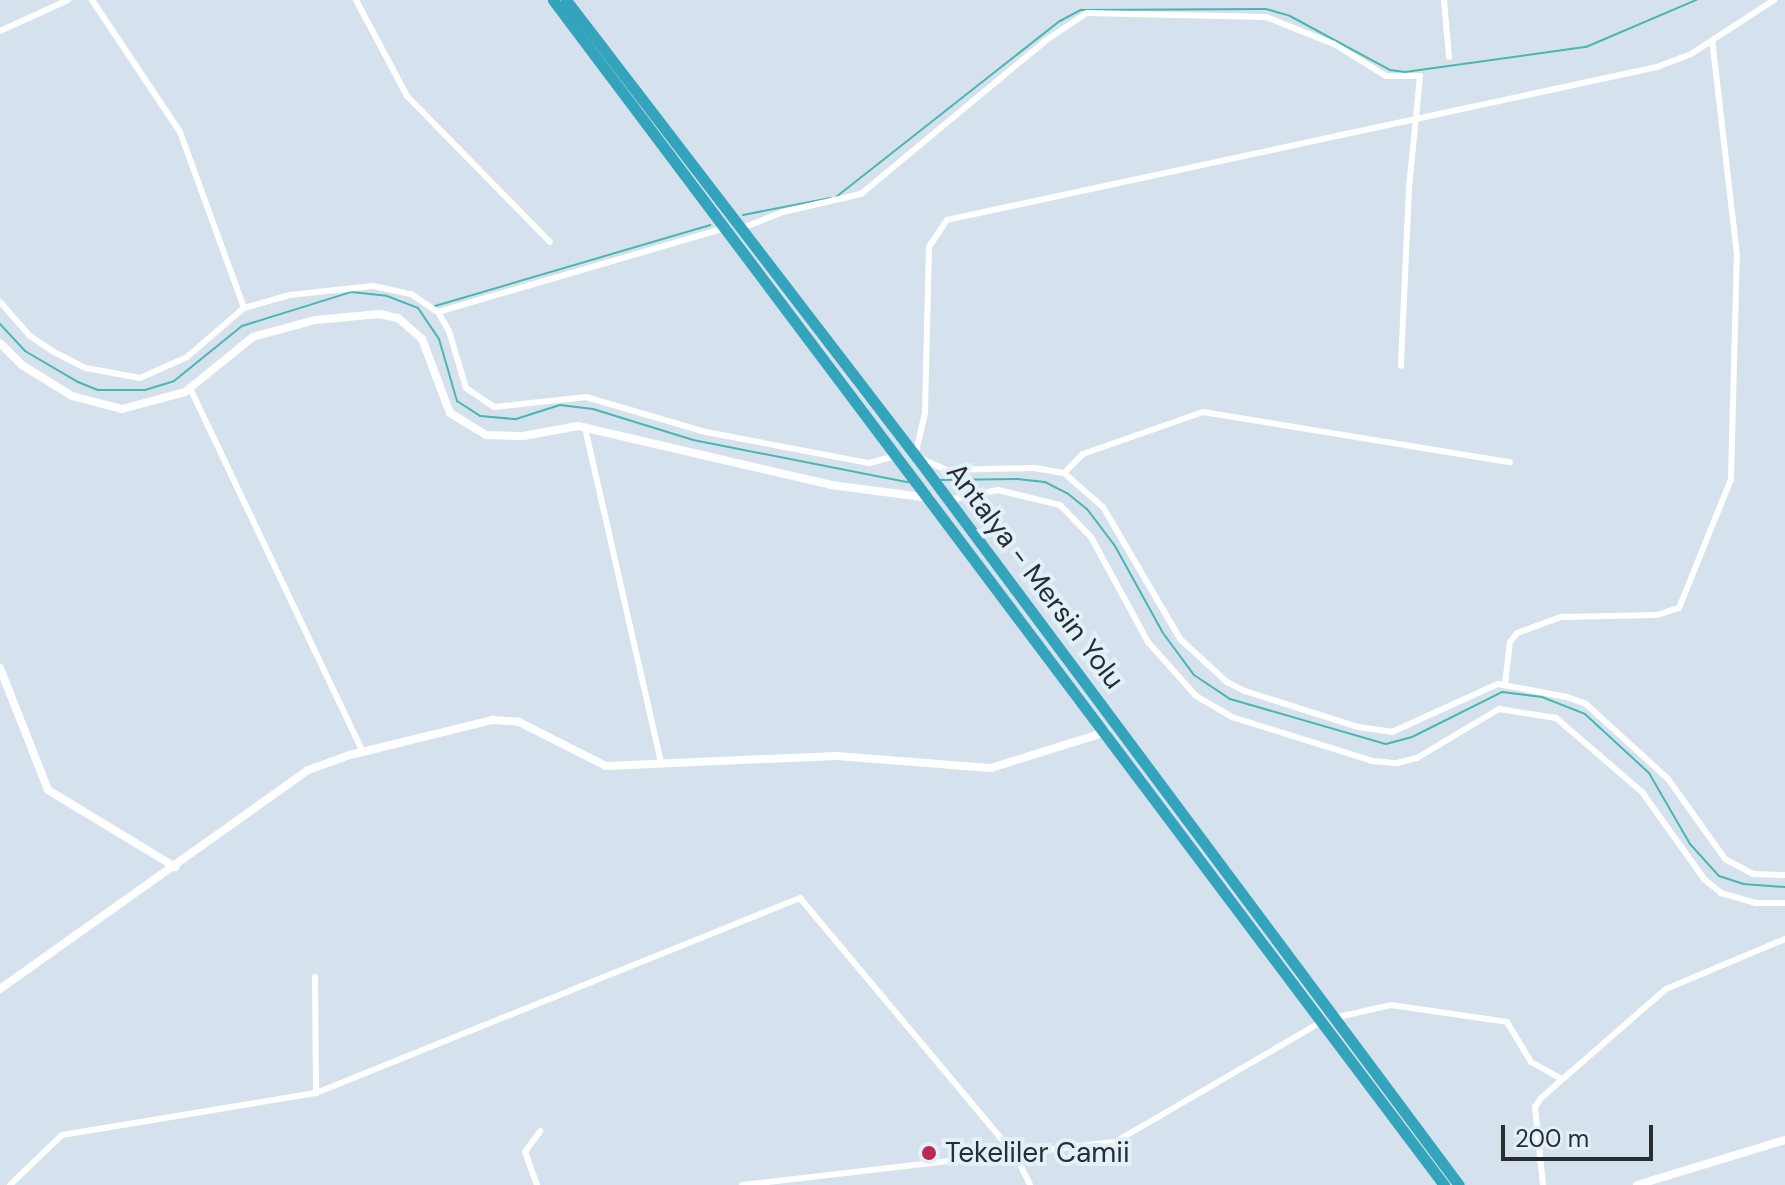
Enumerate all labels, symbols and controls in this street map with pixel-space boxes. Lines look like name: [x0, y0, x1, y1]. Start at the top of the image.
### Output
street label: Antalya - Mersin Yolu: [939, 457, 1131, 695]
scale bar: [1505, 1109, 1657, 1159]
text: 200 m: [1515, 1123, 1589, 1154]
place label: Tekeliler Camii: [945, 1136, 1130, 1170]
marker: Tekeliler Camii: [920, 1144, 938, 1162]

